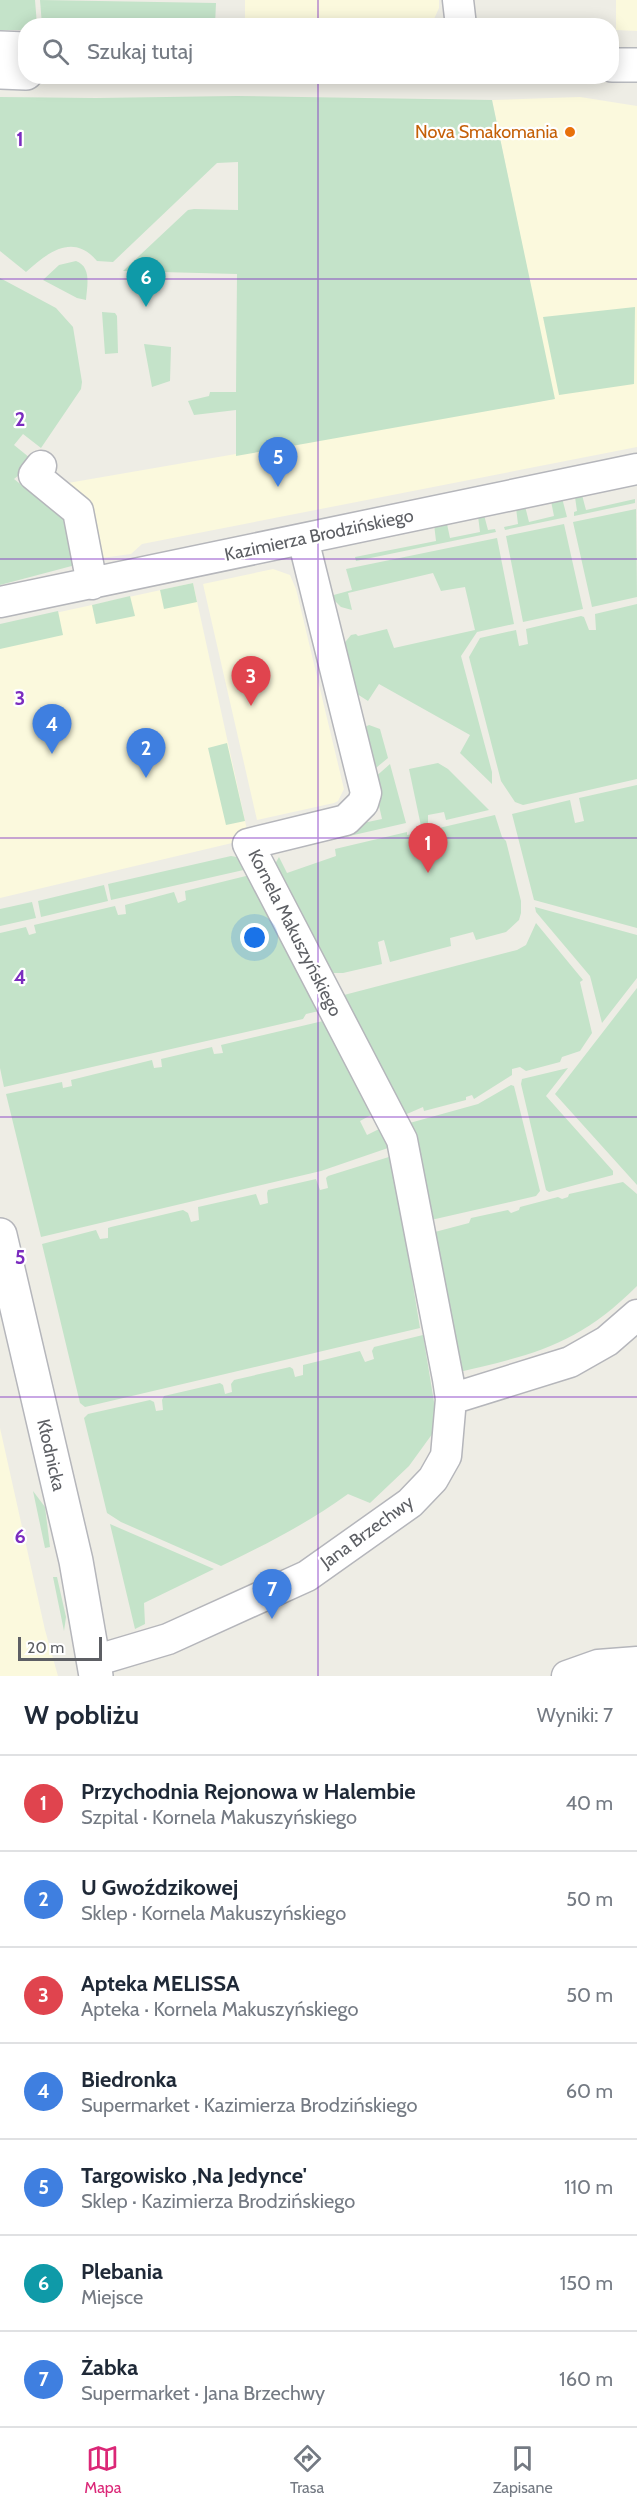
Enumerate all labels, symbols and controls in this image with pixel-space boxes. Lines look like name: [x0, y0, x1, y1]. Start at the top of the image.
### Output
search box: [18, 18, 619, 84]
icon: search: [39, 35, 72, 68]
text: Szukaj tutaj: [87, 38, 193, 65]
place label: Nova Smakomania: [415, 121, 558, 143]
marker: Nova Smakomania: [563, 125, 577, 139]
text: 1: [16, 127, 24, 151]
pin: 6: [126, 258, 166, 307]
text: 2: [15, 407, 25, 431]
pin: 5: [258, 438, 298, 487]
street label: Kazimierza Brodzińskiego: [223, 504, 416, 566]
pin: 3: [232, 656, 270, 706]
text: 3: [15, 686, 25, 710]
pin: 4: [32, 704, 72, 754]
pin: 2: [126, 728, 166, 778]
pin: 1: [408, 824, 448, 873]
street label: Kornela Makuszyńskiego: [243, 846, 347, 1020]
your location: [240, 923, 269, 952]
text: 4: [14, 965, 26, 989]
text: 5: [15, 1245, 25, 1269]
street label: Kłodnicka: [32, 1417, 70, 1493]
street label: Jana Brzechwy: [315, 1491, 418, 1574]
text: 6: [14, 1524, 26, 1548]
pin: 7: [252, 1570, 292, 1619]
scale bar: [18, 1634, 102, 1662]
text: 20 m: [27, 1638, 64, 1657]
text: W pobliżu: [24, 1699, 139, 1731]
text: Wyniki: 7: [537, 1703, 613, 1727]
text: Przychodnia Rejonowa w Halembie: [81, 1778, 416, 1805]
text: 1: [40, 1791, 47, 1815]
text: 40 m: [565, 1791, 613, 1815]
text: Szpital · Kornela Makuszyńskiego: [81, 1805, 357, 1829]
text: U Gwoździkowej: [81, 1874, 238, 1901]
text: 2: [38, 1887, 49, 1911]
text: 50 m: [566, 1887, 613, 1911]
text: Sklep · Kornela Makuszyńskiego: [81, 1901, 346, 1925]
text: Apteka MELISSA: [81, 1970, 240, 1997]
text: 3: [38, 1983, 49, 2007]
text: 50 m: [566, 1983, 613, 2007]
text: Apteka · Kornela Makuszyńskiego: [81, 1997, 358, 2021]
text: Biedronka: [81, 2066, 177, 2093]
text: 4: [37, 2079, 50, 2103]
text: 60 m: [566, 2079, 613, 2103]
text: Supermarket · Kazimierza Brodzińskiego: [81, 2093, 417, 2117]
text: Targowisko ,Na Jedynce': [81, 2162, 307, 2189]
text: 5: [38, 2175, 49, 2199]
text: 110 m: [564, 2175, 613, 2199]
text: Sklep · Kazimierza Brodzińskiego: [81, 2189, 355, 2213]
text: Plebania: [81, 2258, 163, 2285]
text: 6: [38, 2271, 49, 2295]
text: 150 m: [560, 2271, 613, 2295]
text: Miejsce: [81, 2285, 143, 2309]
text: Żabka: [81, 2354, 138, 2381]
text: 7: [38, 2367, 49, 2391]
text: 160 m: [559, 2367, 613, 2391]
text: Supermarket · Jana Brzechwy: [81, 2381, 325, 2405]
tab: Mapa: [84, 2442, 121, 2497]
tab: Trasa: [290, 2442, 324, 2497]
tab: Zapisane: [493, 2442, 553, 2497]

